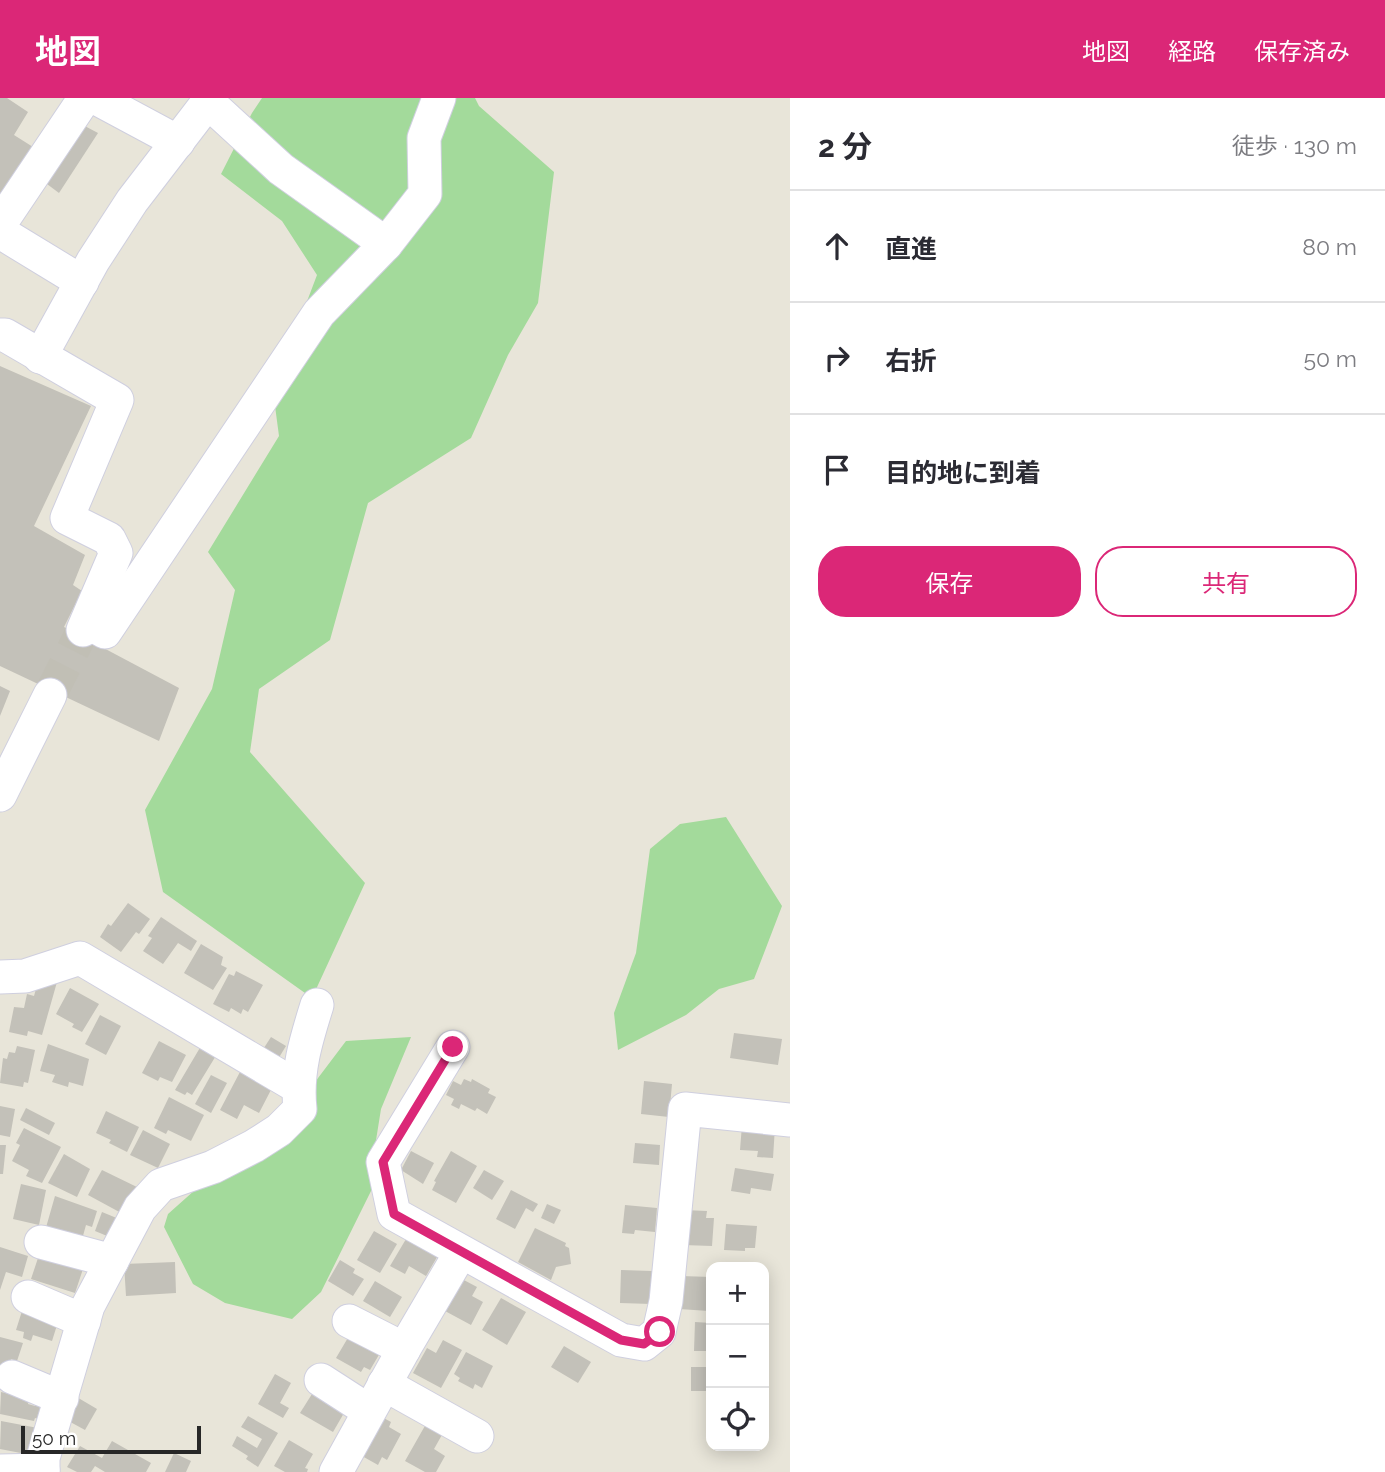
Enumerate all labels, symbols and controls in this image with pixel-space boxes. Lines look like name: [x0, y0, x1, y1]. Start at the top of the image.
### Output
text: 地図: [35, 32, 101, 71]
text: 地図: [1082, 37, 1130, 66]
text: 経路: [1168, 37, 1216, 66]
text: 保存済み: [1254, 37, 1350, 66]
text: 2 分: [818, 129, 872, 164]
text: 徒歩 · 130 m: [1232, 132, 1357, 159]
icon: ahead: [818, 227, 856, 265]
text: 80 m: [1302, 233, 1357, 260]
text: 直進: [885, 234, 937, 264]
icon: right: [818, 339, 856, 377]
text: 50 m: [1303, 345, 1357, 372]
text: 右折: [885, 346, 937, 376]
icon: arrive: [818, 451, 856, 489]
text: 目的地に到着: [885, 458, 1041, 488]
button: 保存: [818, 546, 1081, 617]
button: 共有: [1095, 546, 1357, 617]
route end: [437, 1031, 468, 1062]
map controls: [706, 1262, 769, 1451]
button: +: [706, 1262, 769, 1325]
route start: [644, 1316, 675, 1347]
button: −: [706, 1325, 769, 1388]
button: locate: [706, 1388, 769, 1451]
scale bar: [21, 1423, 201, 1455]
text: 50 m: [32, 1427, 76, 1449]

